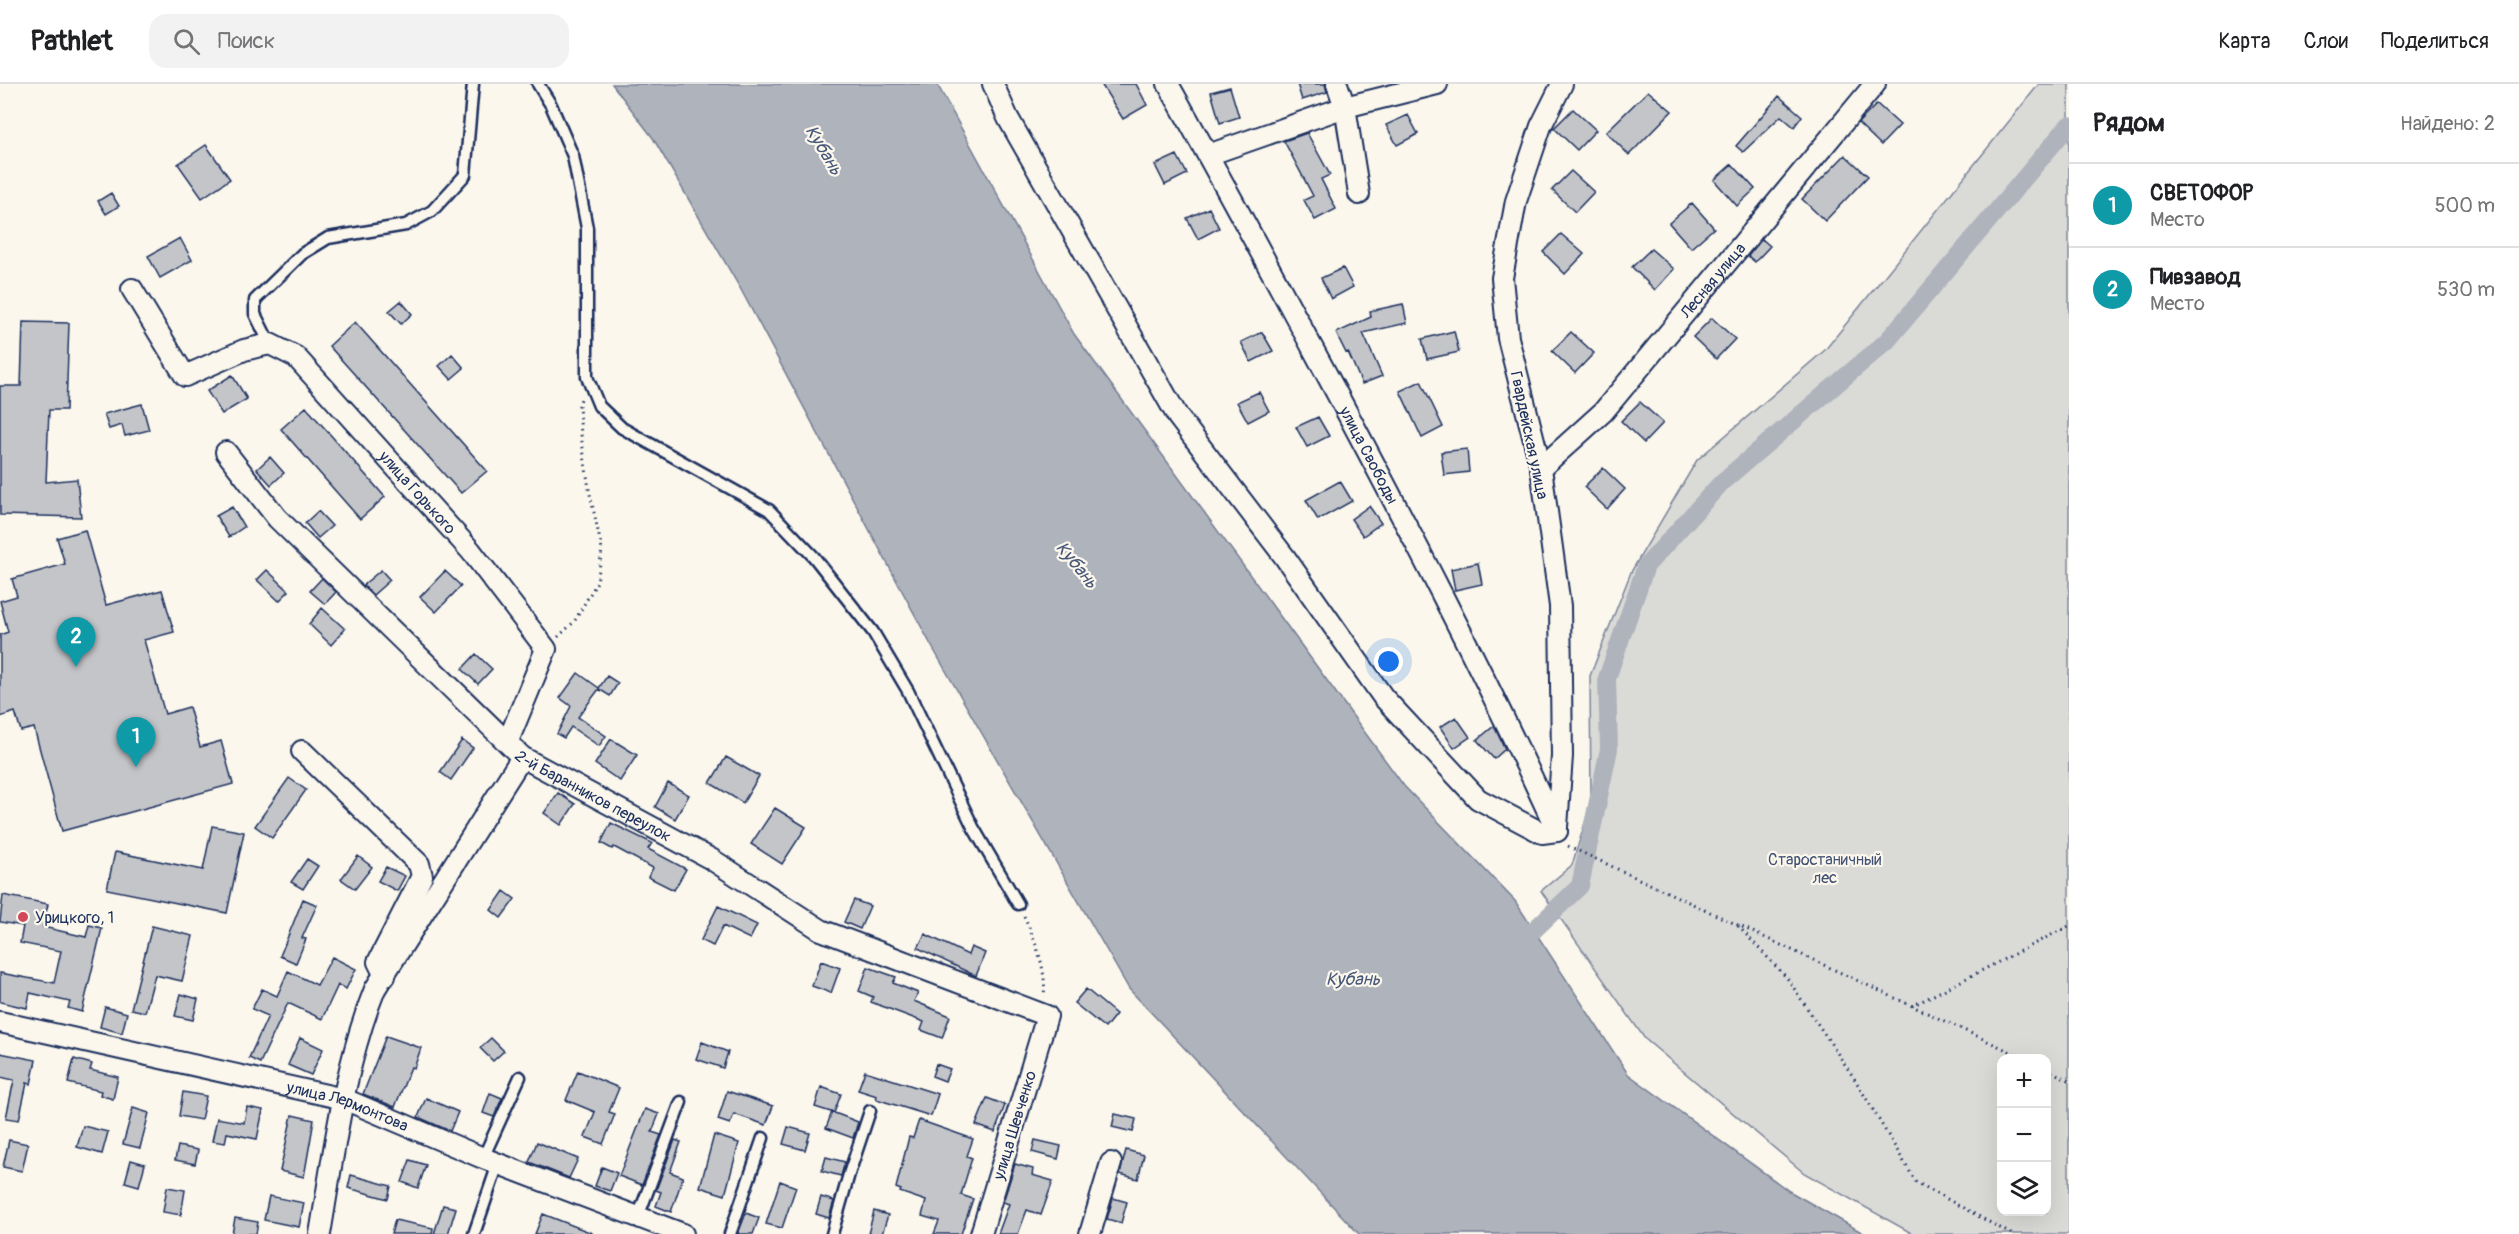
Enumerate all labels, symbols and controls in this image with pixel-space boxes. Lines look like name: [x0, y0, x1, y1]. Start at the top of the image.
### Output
search box: [149, 14, 569, 68]
text: Pathlet: [30, 24, 113, 59]
icon: search: [170, 25, 203, 58]
text: Поиск: [218, 27, 275, 55]
text: Карта: [2218, 28, 2270, 55]
text: Слои: [2303, 28, 2348, 55]
text: Поделиться: [2381, 28, 2489, 55]
text: Рядом: [2093, 107, 2165, 139]
text: Найдено: 2: [2400, 111, 2495, 136]
water label: Кубань: [800, 121, 848, 180]
text: СВЕТОФОР: [2150, 179, 2253, 207]
text: 1: [2109, 193, 2116, 218]
text: 500 m: [2435, 193, 2495, 218]
text: Место: [2150, 207, 2205, 232]
street label: Лесная улица: [1676, 239, 1750, 323]
text: Пивзавод: [2150, 263, 2241, 291]
text: 2: [2107, 277, 2118, 302]
text: 530 m: [2437, 277, 2495, 302]
text: Место: [2150, 291, 2205, 316]
street label: Гвардейская улица: [1506, 369, 1552, 501]
street label: улица Свободы: [1334, 402, 1402, 507]
street label: улица Горького: [374, 446, 460, 539]
water label: Кубань: [1051, 537, 1103, 594]
pin: 2: [56, 618, 96, 667]
your location: [1374, 647, 1403, 676]
pin: 1: [116, 718, 156, 767]
street label: 2-й Баранников переулок: [510, 747, 674, 847]
park label: Старостаничный лес: [1768, 850, 1882, 888]
place label: Урицкого, 1: [35, 908, 114, 928]
marker: Урицкого, 1: [16, 910, 30, 924]
water label: Кубань: [1326, 968, 1381, 991]
map controls: [1997, 1054, 2051, 1216]
button: +: [1997, 1054, 2051, 1108]
street label: улица Шевченко: [989, 1068, 1041, 1183]
street label: улица Лермонтова: [284, 1077, 411, 1136]
button: −: [1997, 1108, 2051, 1162]
button: layers: [1997, 1162, 2051, 1216]

